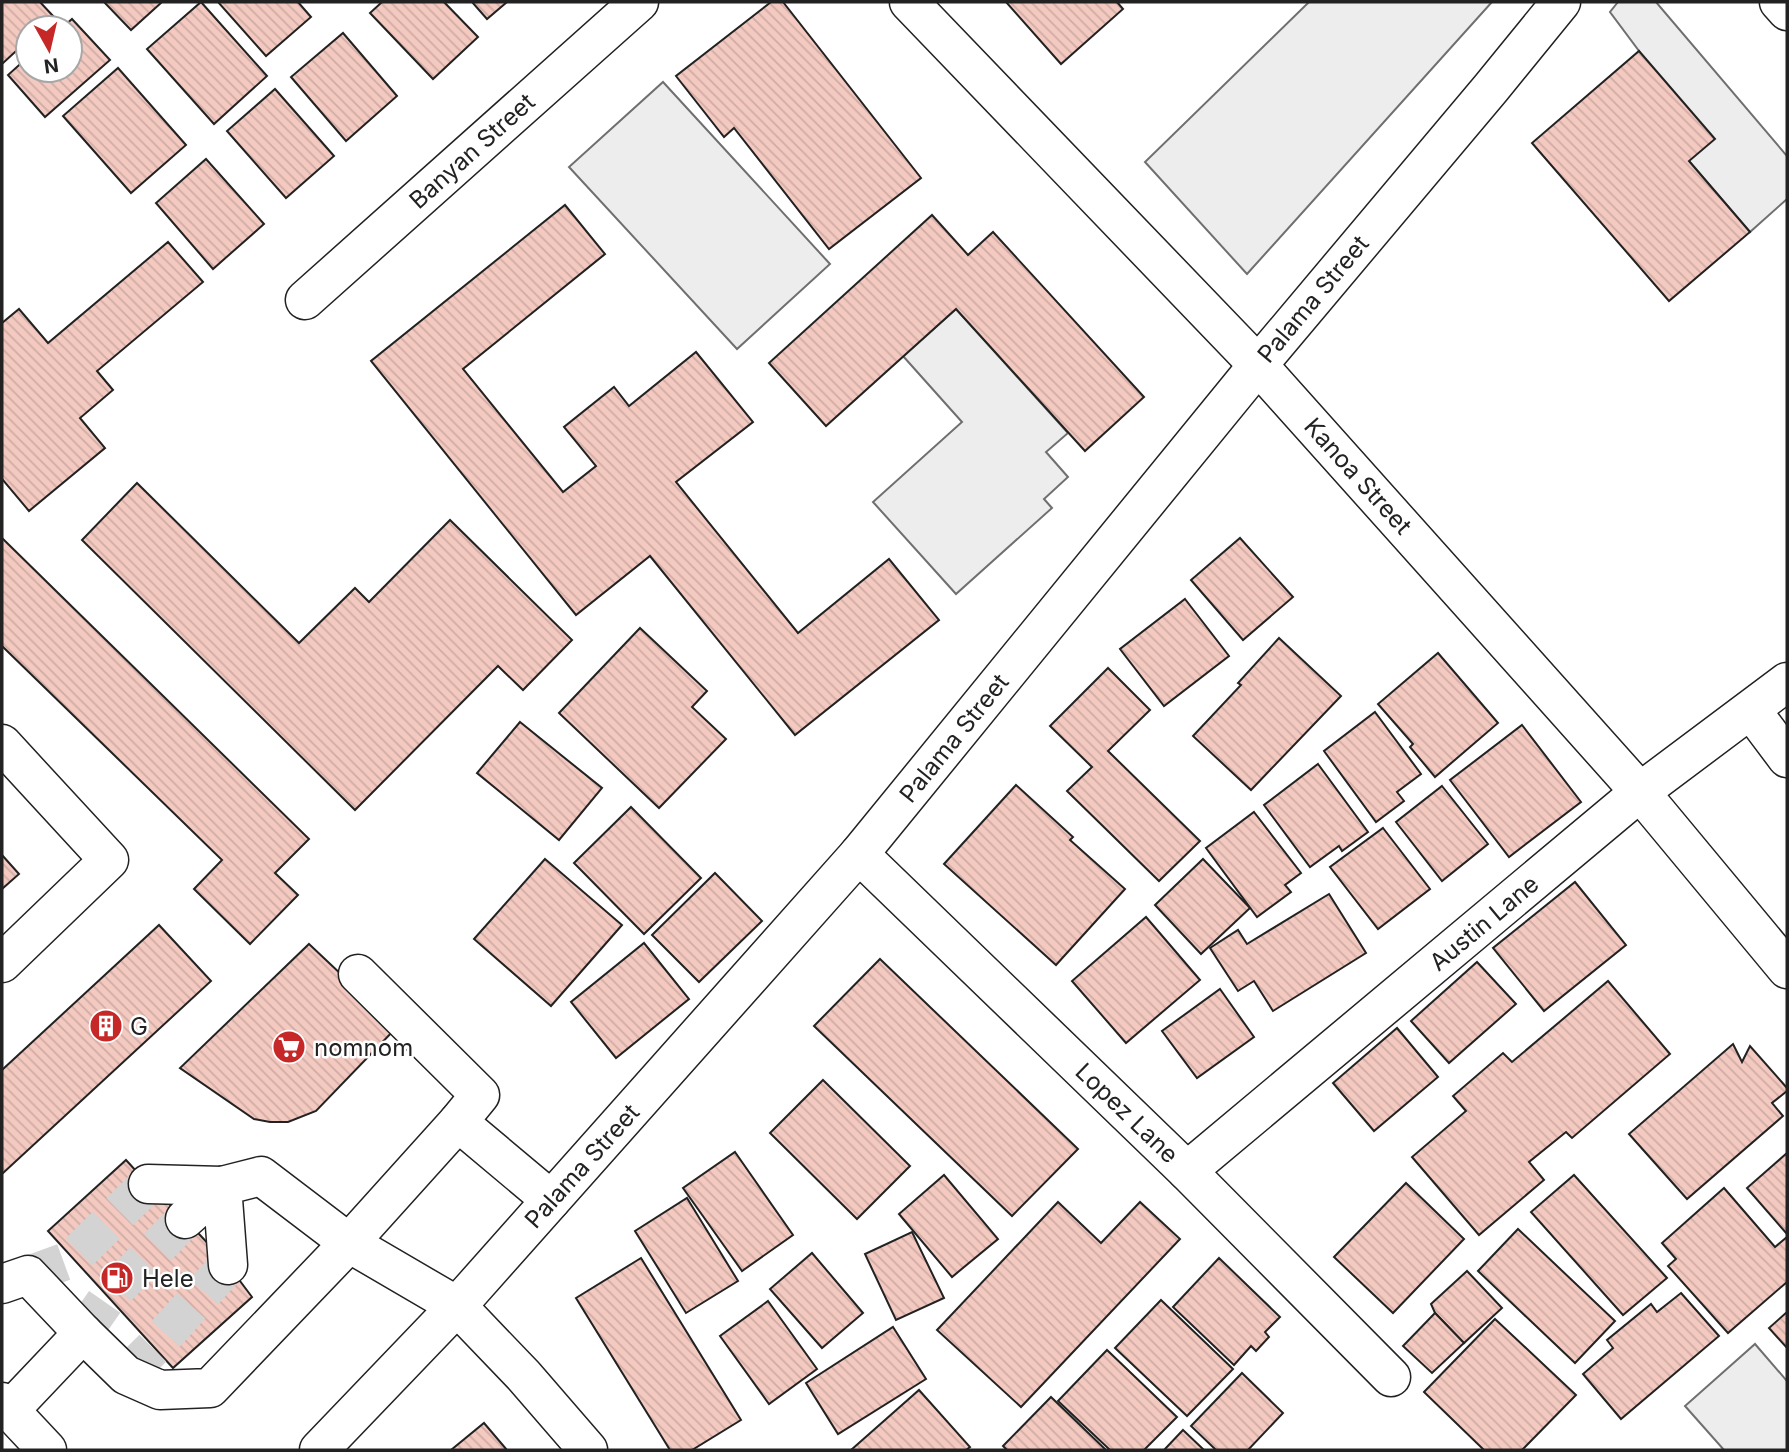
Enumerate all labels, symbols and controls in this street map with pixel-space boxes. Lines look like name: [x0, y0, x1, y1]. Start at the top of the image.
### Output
north arrow: [14, 14, 84, 84]
text: N: [43, 53, 60, 78]
street label: Banyan Street: [403, 87, 541, 215]
street label: Palama Street: [1251, 229, 1375, 368]
street label: Kanoa Street: [1298, 412, 1418, 540]
street label: Palama Street: [893, 668, 1015, 808]
street label: Austin Lane: [1424, 869, 1544, 977]
building icon: G: [87, 1007, 125, 1045]
place label: G: [130, 1012, 148, 1041]
supermarket icon: nomnom: [270, 1028, 308, 1066]
place label: nomnom: [314, 1033, 413, 1062]
street label: Lopez Lane: [1070, 1057, 1184, 1169]
street label: Palama Street: [519, 1098, 645, 1234]
fuel station icon: Hele: [98, 1259, 136, 1297]
place label: Hele: [142, 1264, 194, 1293]

